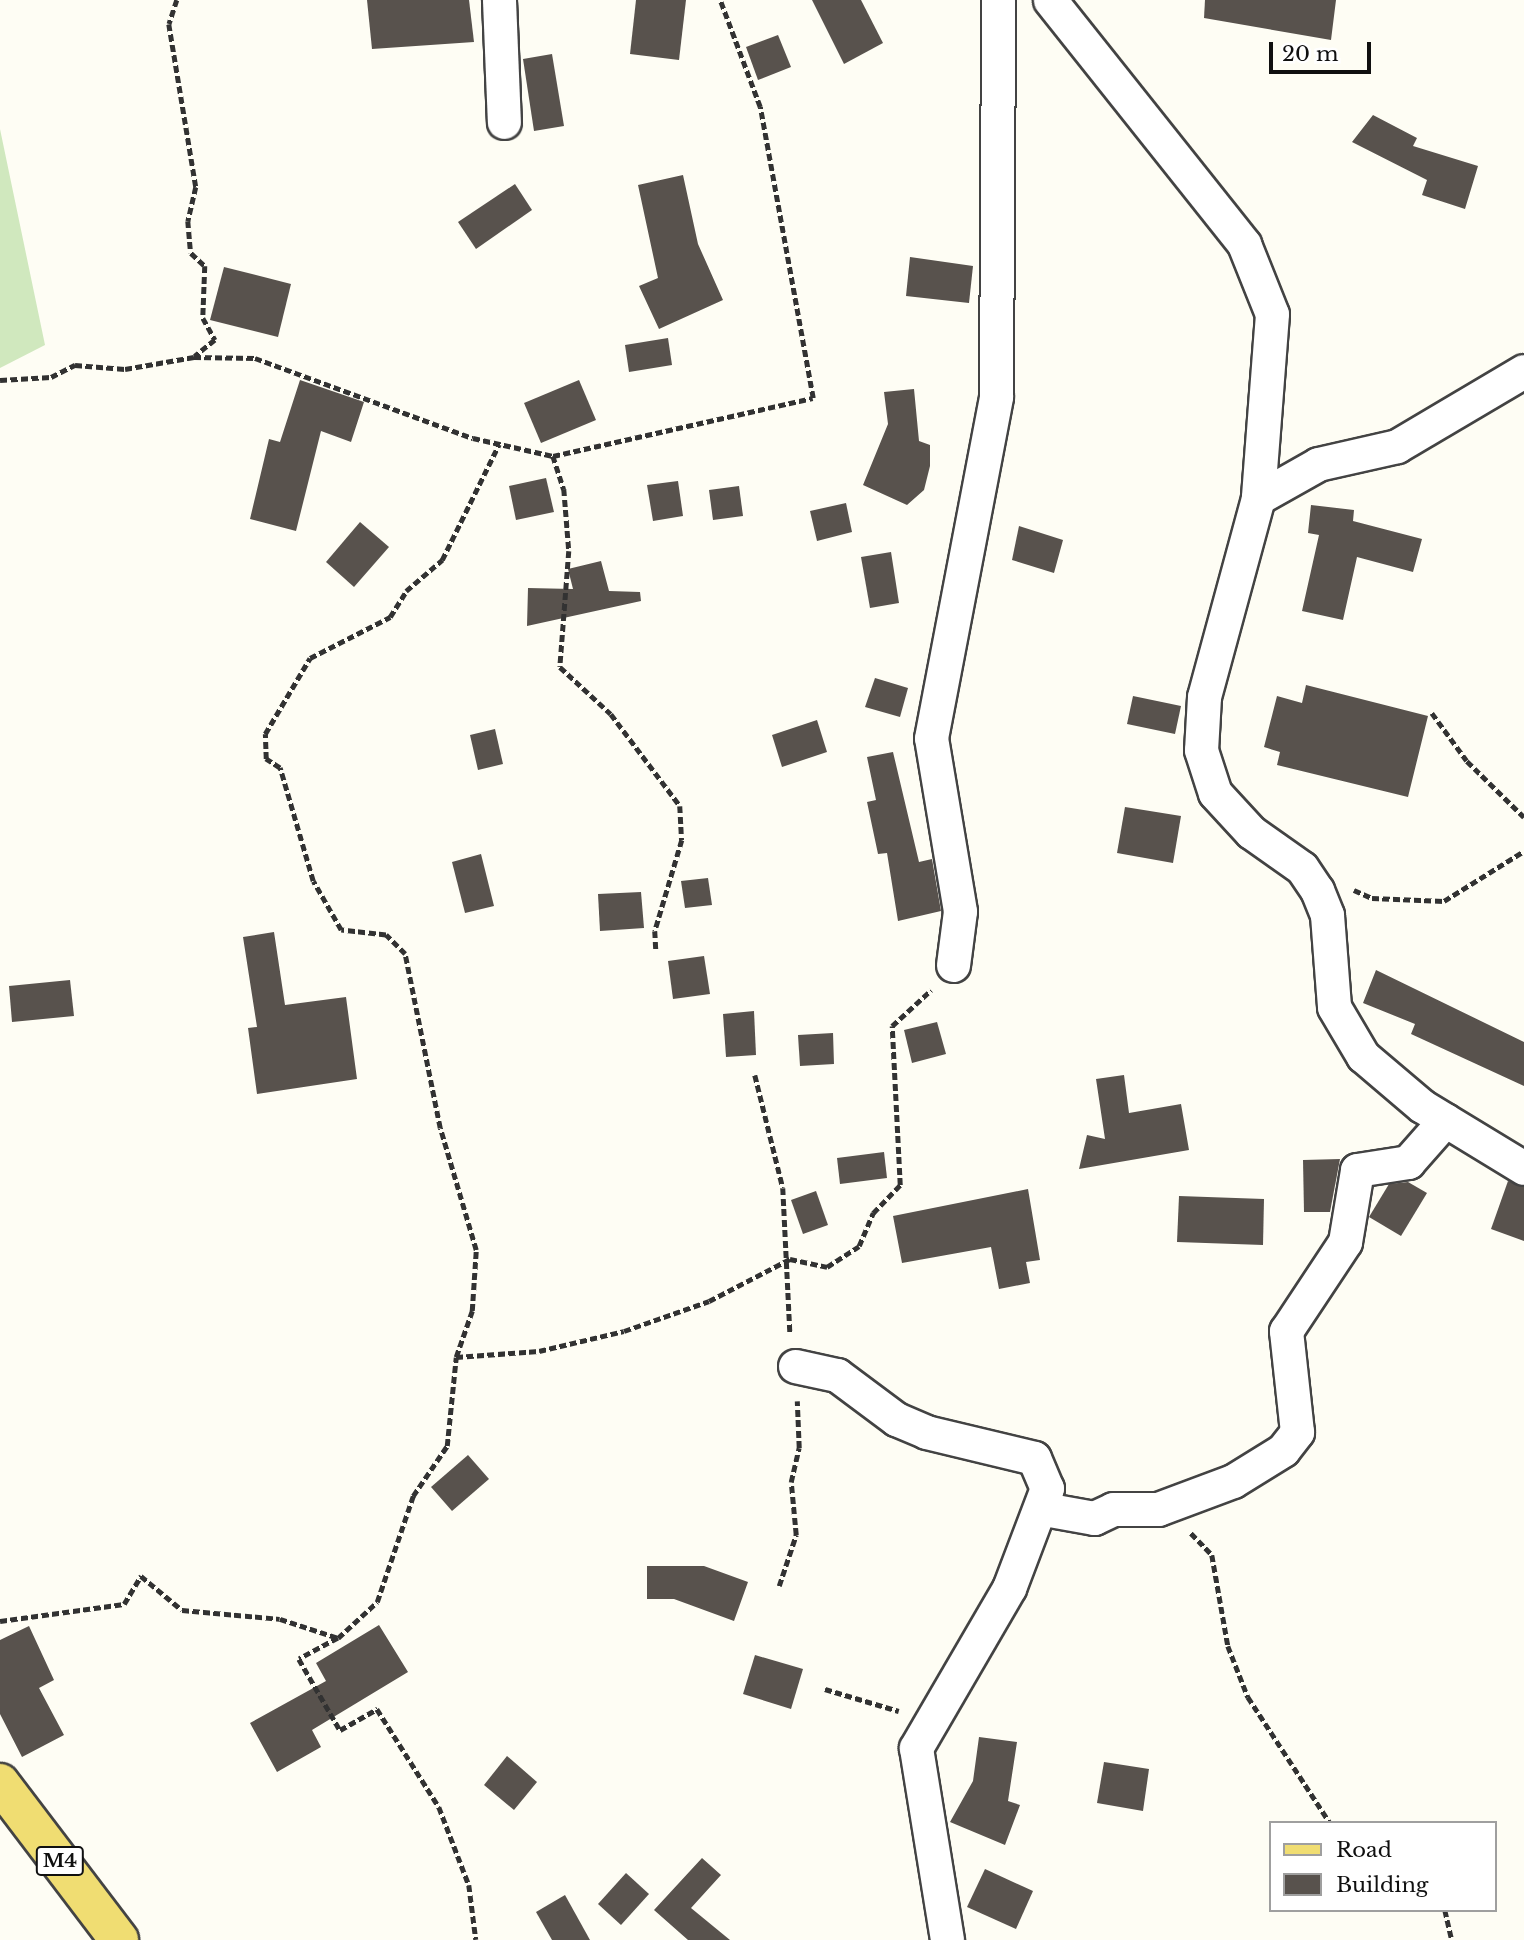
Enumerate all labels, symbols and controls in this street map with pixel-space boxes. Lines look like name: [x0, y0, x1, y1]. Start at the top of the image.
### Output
scale bar: [1272, 28, 1374, 72]
text: 20 m: [1282, 41, 1339, 67]
legend: [1268, 1821, 1496, 1912]
text: Road: [1336, 1837, 1392, 1863]
road number: M4: [36, 1845, 84, 1876]
text: Building: [1336, 1872, 1428, 1898]

